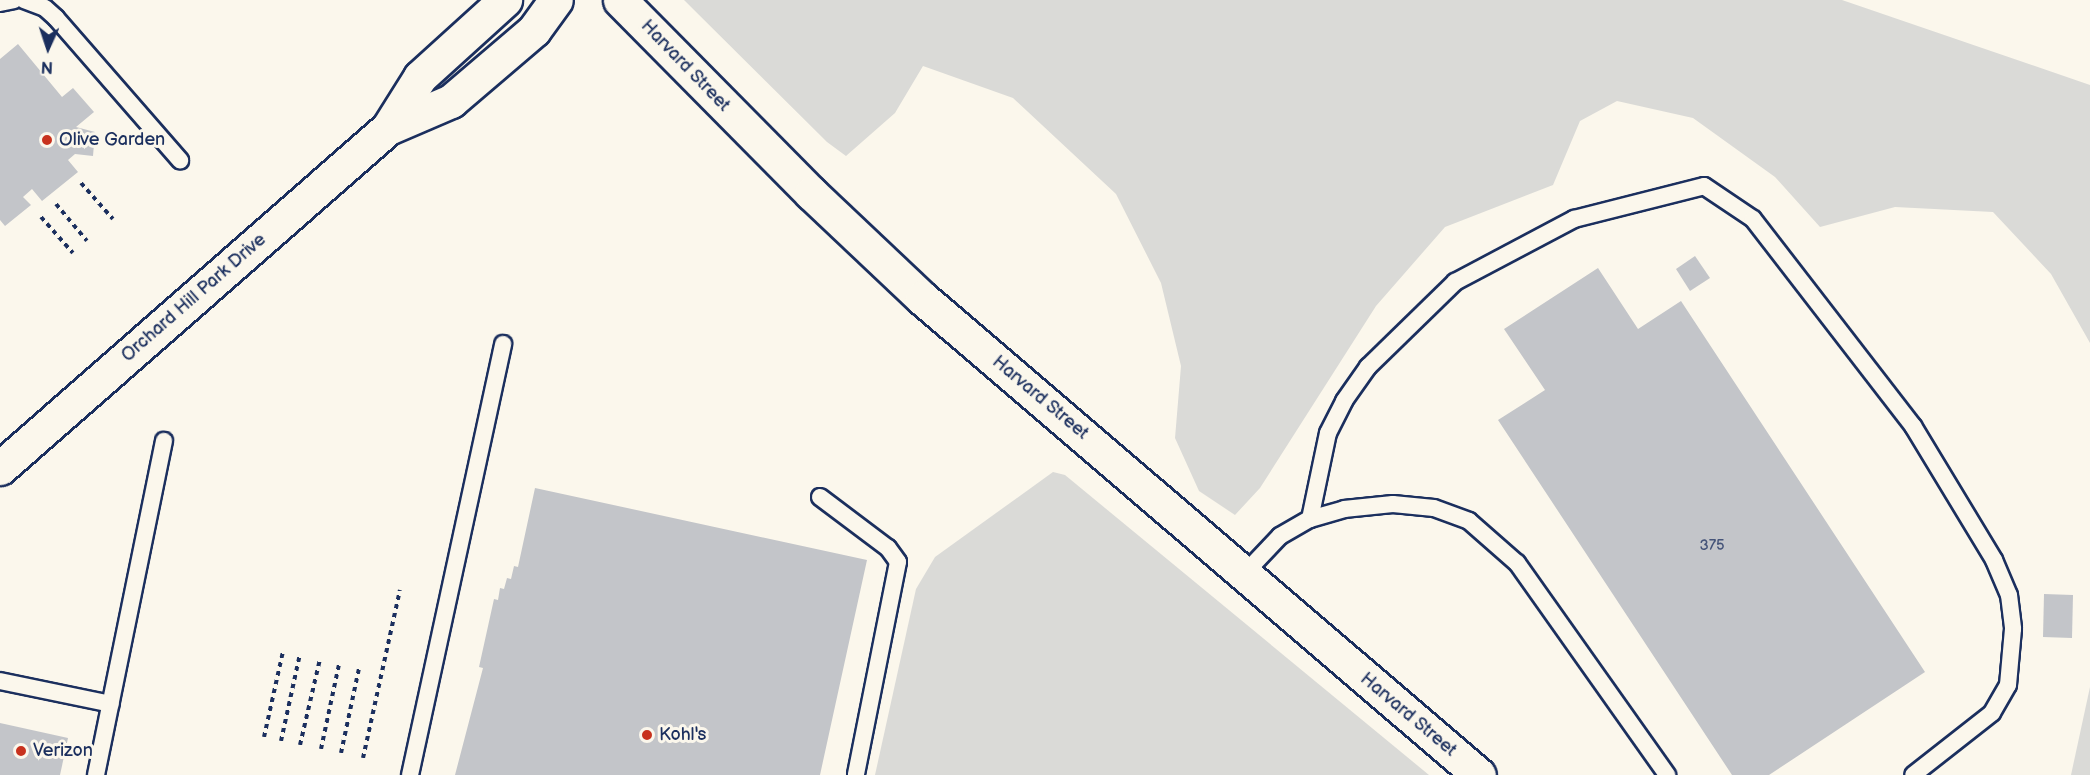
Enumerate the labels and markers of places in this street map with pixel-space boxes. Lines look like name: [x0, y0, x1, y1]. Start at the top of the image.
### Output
place label: Olive Garden: [59, 129, 165, 151]
marker: Olive Garden: [40, 133, 54, 147]
place label: Kohl's: [659, 724, 706, 746]
marker: Kohl's: [640, 728, 654, 742]
place label: Verizon: [33, 740, 93, 762]
marker: Verizon: [14, 744, 28, 758]

